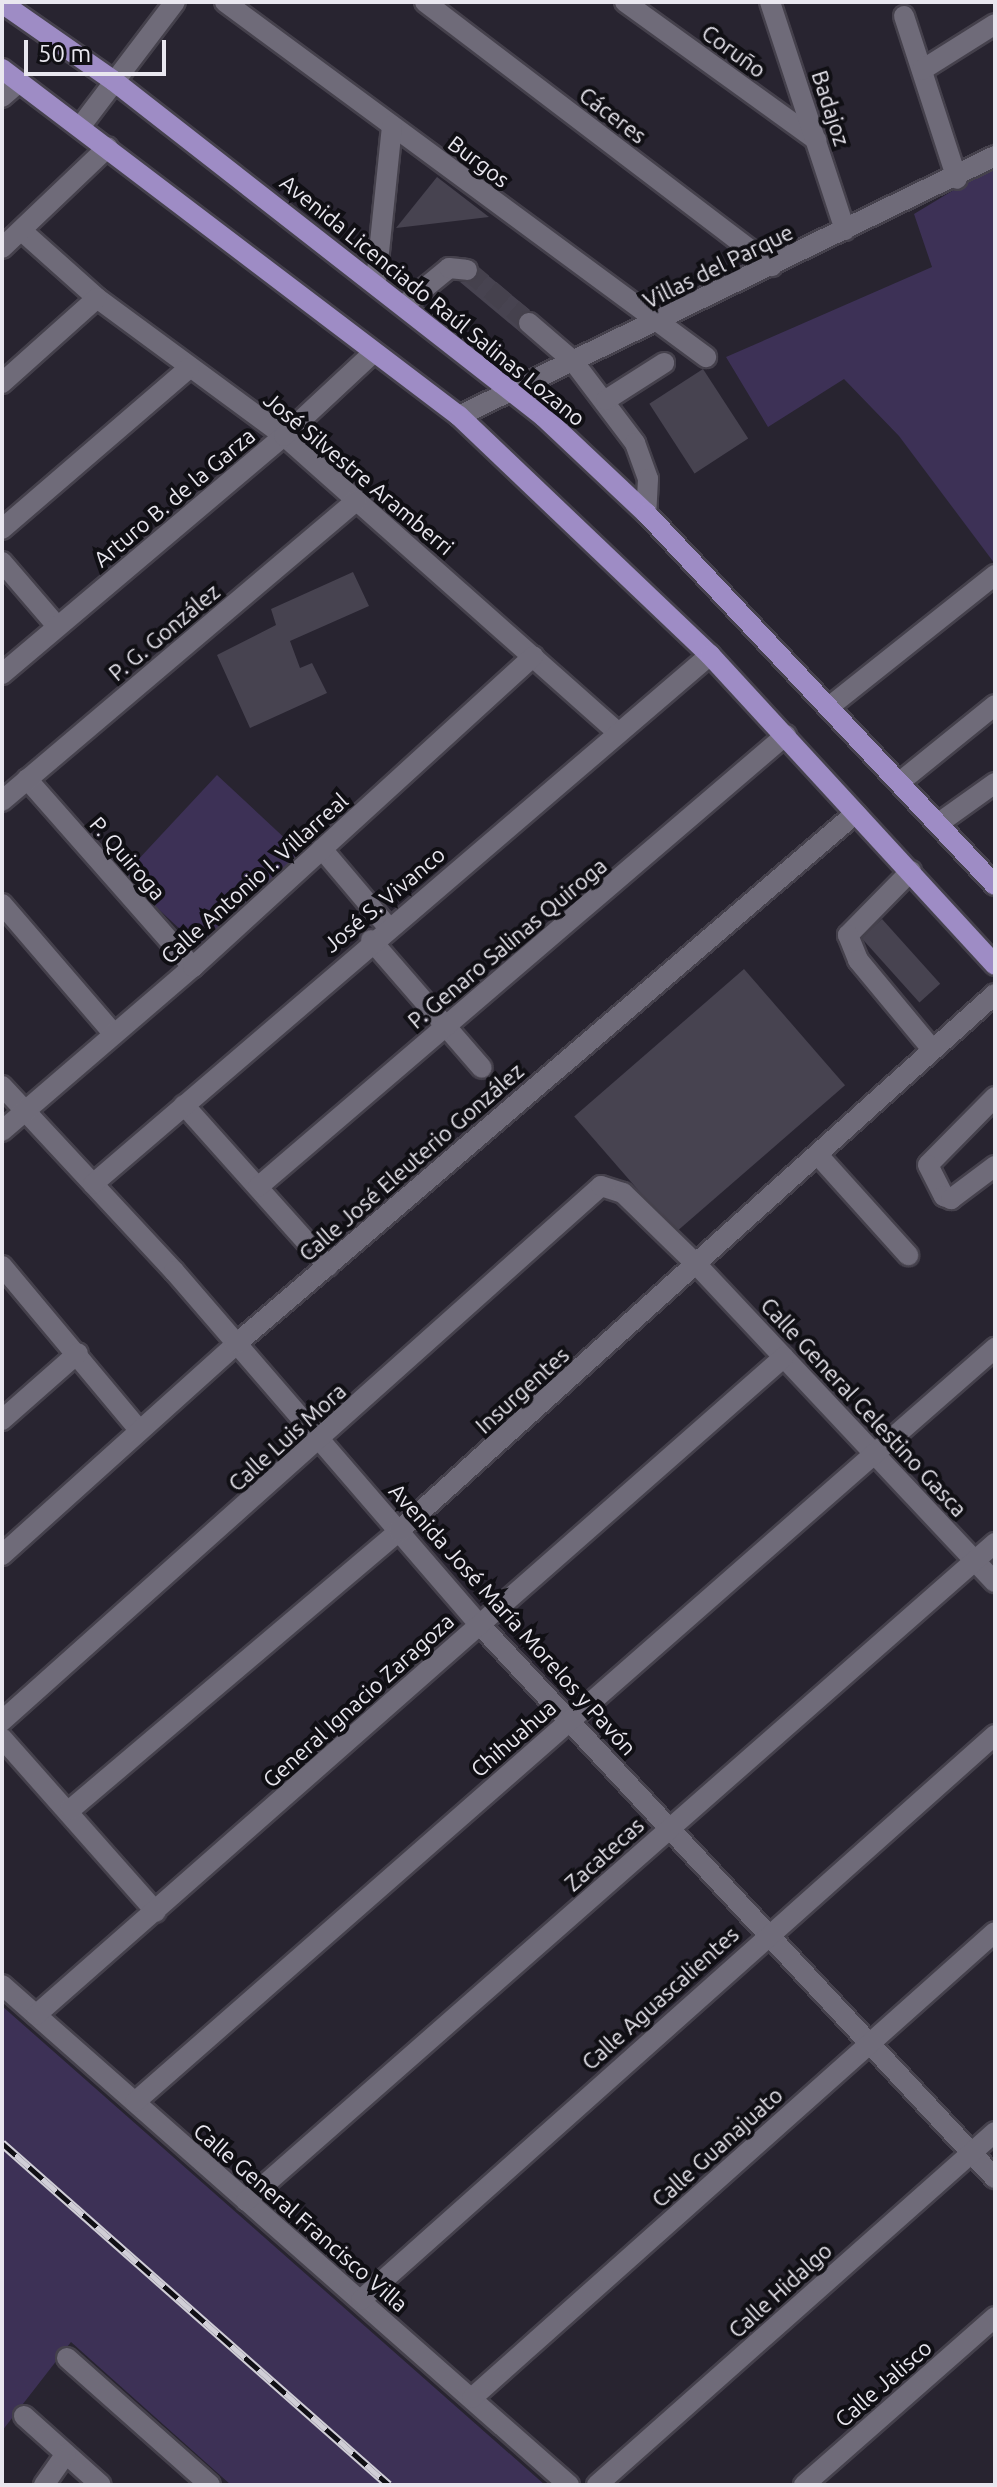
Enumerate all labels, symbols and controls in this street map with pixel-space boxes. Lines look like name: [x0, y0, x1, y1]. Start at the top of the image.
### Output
street label: Coruño: [697, 19, 771, 83]
scale bar: [28, 24, 170, 74]
text: 50 m: [38, 40, 91, 67]
street label: Badajoz: [806, 67, 856, 149]
street label: Cáceres: [574, 81, 652, 149]
street label: Burgos: [443, 129, 515, 193]
street label: Avenida Licenciado Raúl Salinas Lozano: [275, 169, 591, 431]
street label: Villas del Parque: [639, 218, 797, 314]
street label: José Silvestre Aramberri: [259, 386, 459, 560]
street label: Arturo B. de la Garza: [88, 422, 260, 572]
street label: P. G. González: [103, 578, 225, 686]
street label: Calle Antonio I. Villarreal: [155, 787, 353, 969]
street label: P. Quiroga: [85, 811, 171, 905]
street label: José S. Vivanco: [318, 841, 450, 957]
street label: P. Genaro Salinas Quiroga: [402, 852, 612, 1034]
street label: Calle José Eleuterio González: [293, 1057, 529, 1267]
street label: Calle General Celestino Gasca: [756, 1292, 972, 1522]
street label: Insurgentes: [470, 1341, 574, 1439]
street label: Calle Luis Mora: [223, 1377, 351, 1497]
street label: Avenida José María Morelos y Pavón: [384, 1478, 642, 1760]
street label: General Ignacio Zaragoza: [257, 1607, 459, 1793]
street label: Chihuahua: [465, 1694, 561, 1782]
street label: Zacatecas: [559, 1812, 649, 1896]
street label: Calle Aguascalientes: [576, 1921, 744, 2075]
street label: Calle Guanajuato: [646, 2081, 788, 2213]
street label: Calle General Francisco Villa: [189, 2117, 413, 2317]
street label: Calle Hidalgo: [723, 2237, 837, 2343]
street label: Calle Jalisco: [829, 2334, 937, 2432]

